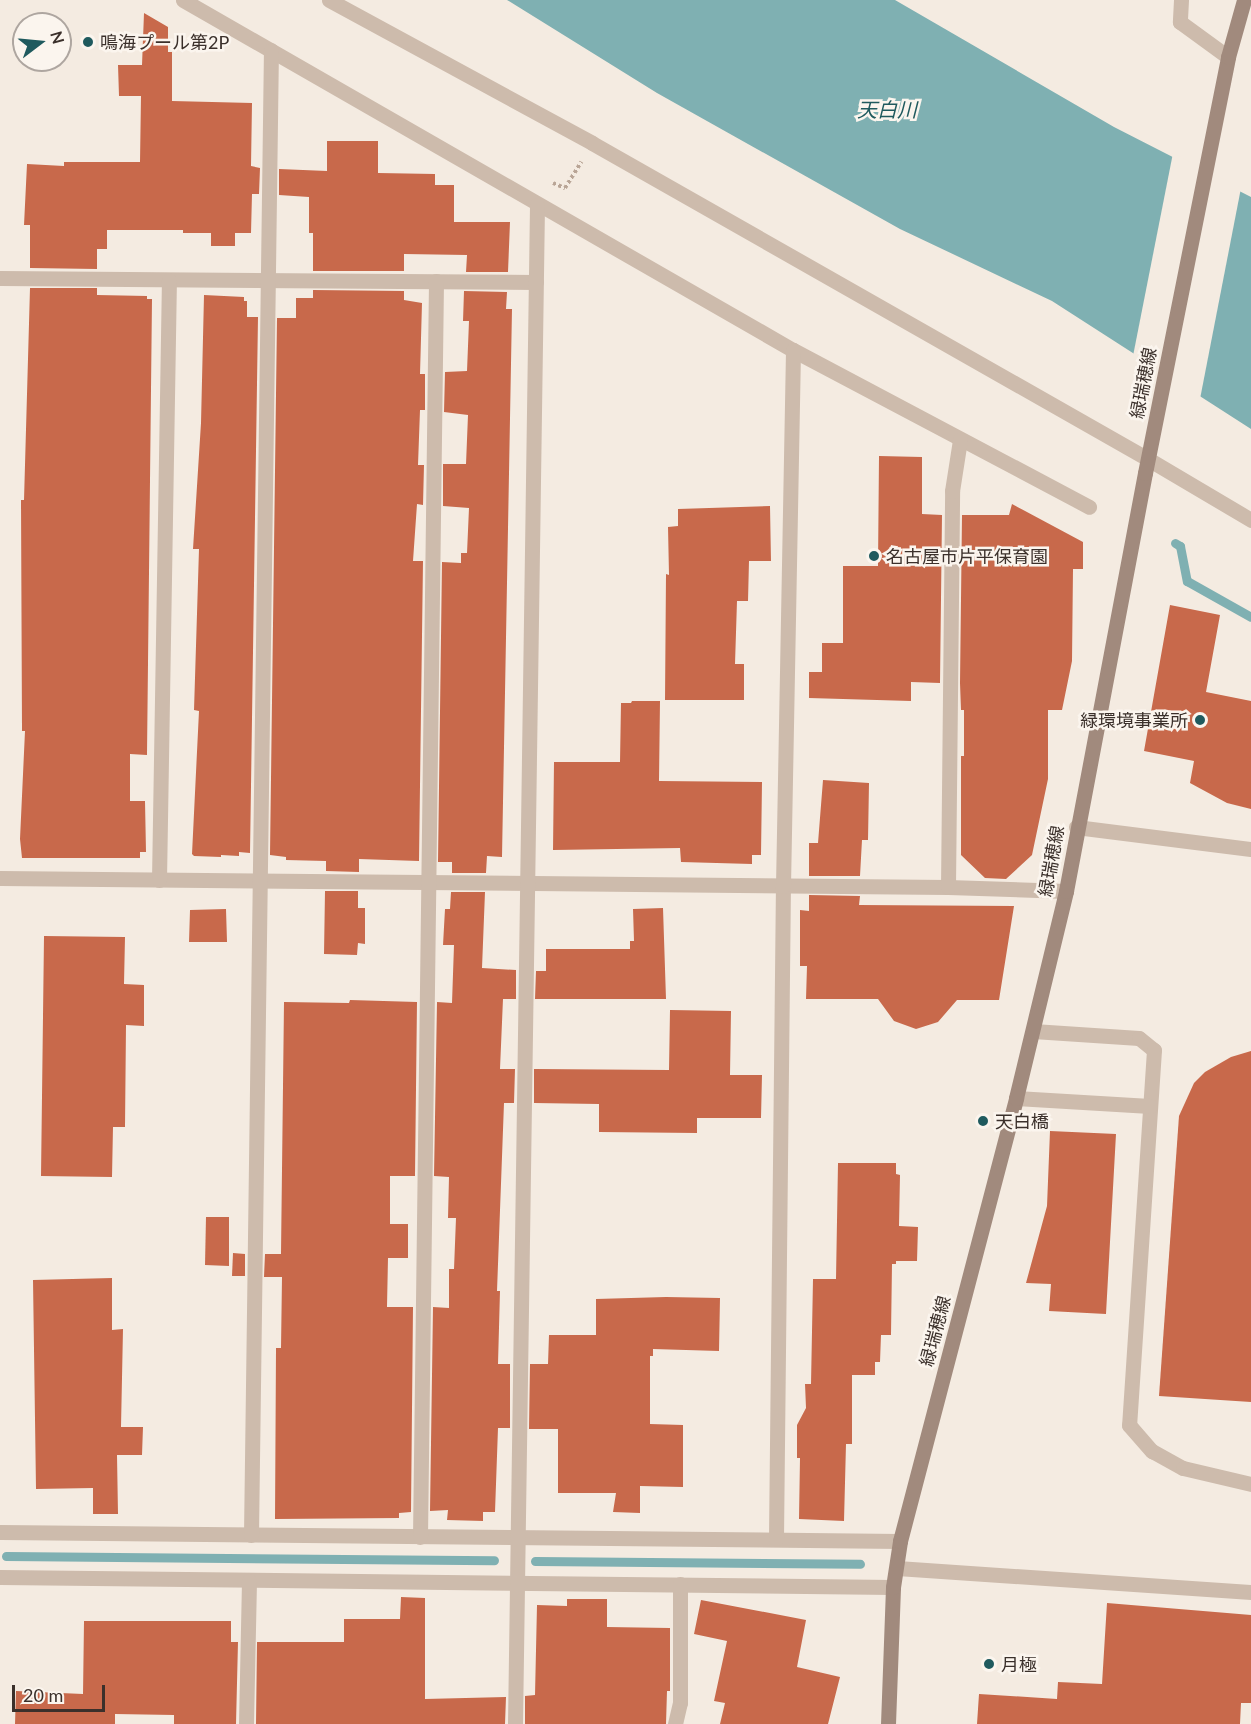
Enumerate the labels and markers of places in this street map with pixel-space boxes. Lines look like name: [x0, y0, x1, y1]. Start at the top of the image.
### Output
place label: 鳴海プール第2P: [100, 31, 229, 53]
marker: 鳴海プール第2P: [81, 35, 95, 49]
place label: 名古屋市片平保育園: [886, 545, 1048, 567]
marker: 名古屋市片平保育園: [867, 549, 881, 563]
place label: 緑環境事業所: [1080, 709, 1188, 731]
marker: 緑環境事業所: [1193, 713, 1207, 727]
place label: 天白橋: [995, 1110, 1049, 1132]
marker: 天白橋: [976, 1114, 990, 1128]
place label: 月極: [1001, 1653, 1037, 1675]
marker: 月極: [982, 1657, 996, 1671]

